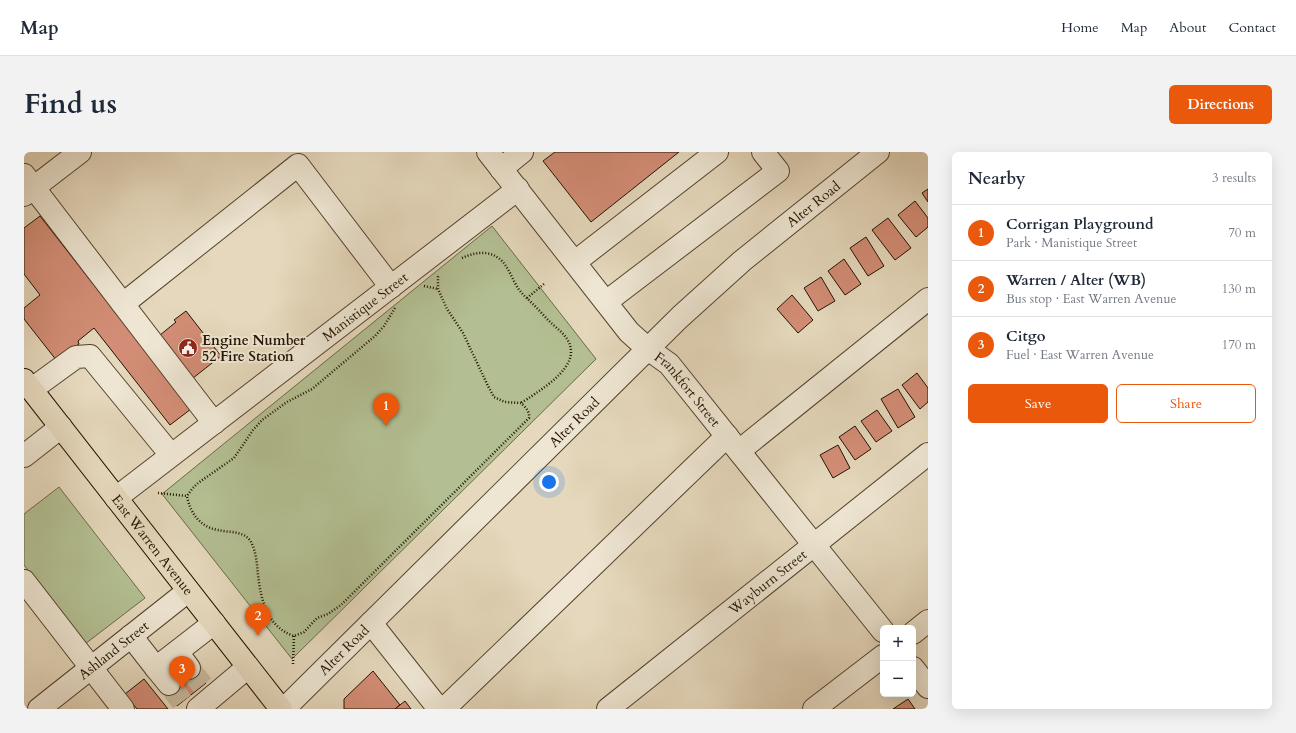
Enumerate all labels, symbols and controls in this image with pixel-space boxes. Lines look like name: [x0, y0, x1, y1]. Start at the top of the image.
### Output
text: Map: [20, 15, 59, 41]
text: Home: [1061, 18, 1099, 37]
text: Map: [1121, 18, 1147, 37]
text: About: [1169, 18, 1206, 37]
text: Contact: [1228, 18, 1276, 37]
text: Find us: [24, 85, 117, 123]
button: Directions: [1169, 85, 1272, 124]
text: Nearby: [968, 167, 1025, 190]
text: 3 results: [1212, 169, 1256, 187]
street label: Alter Road: [782, 176, 845, 231]
text: Corrigan Playground: [1006, 214, 1154, 234]
text: 1: [978, 224, 984, 242]
text: 70 m: [1228, 224, 1256, 242]
text: Park · Manistique Street: [1006, 234, 1137, 252]
street label: Manistique Street: [318, 267, 412, 346]
text: Warren / Alter (WB): [1006, 270, 1146, 290]
text: 2: [978, 280, 984, 298]
text: 130 m: [1222, 280, 1256, 298]
text: Bus stop · East Warren Avenue: [1006, 290, 1176, 308]
text: Citgo: [1006, 326, 1045, 346]
place label: Engine Number 52 Fire Station: [202, 331, 306, 366]
text: 3: [978, 336, 984, 354]
text: 170 m: [1222, 336, 1256, 354]
public building icon: Engine Number 52 Fire Station: [177, 337, 199, 359]
text: Fuel · East Warren Avenue: [1006, 346, 1154, 364]
street label: Frankfort Street: [651, 347, 725, 431]
button: Save: [968, 384, 1108, 423]
button: Share: [1116, 384, 1256, 423]
street label: Alter Road: [545, 392, 604, 451]
pin: 1: [373, 393, 399, 426]
your location: [539, 472, 559, 492]
street label: East Warren Avenue: [107, 490, 198, 599]
street label: Wayburn Street: [724, 545, 811, 619]
pin: 2: [245, 603, 271, 636]
street label: Ashland Street: [74, 616, 153, 684]
street label: Alter Road: [314, 620, 374, 679]
map controls: [880, 625, 916, 697]
button: +: [880, 625, 916, 661]
pin: 3: [169, 656, 195, 689]
button: −: [880, 661, 916, 697]

